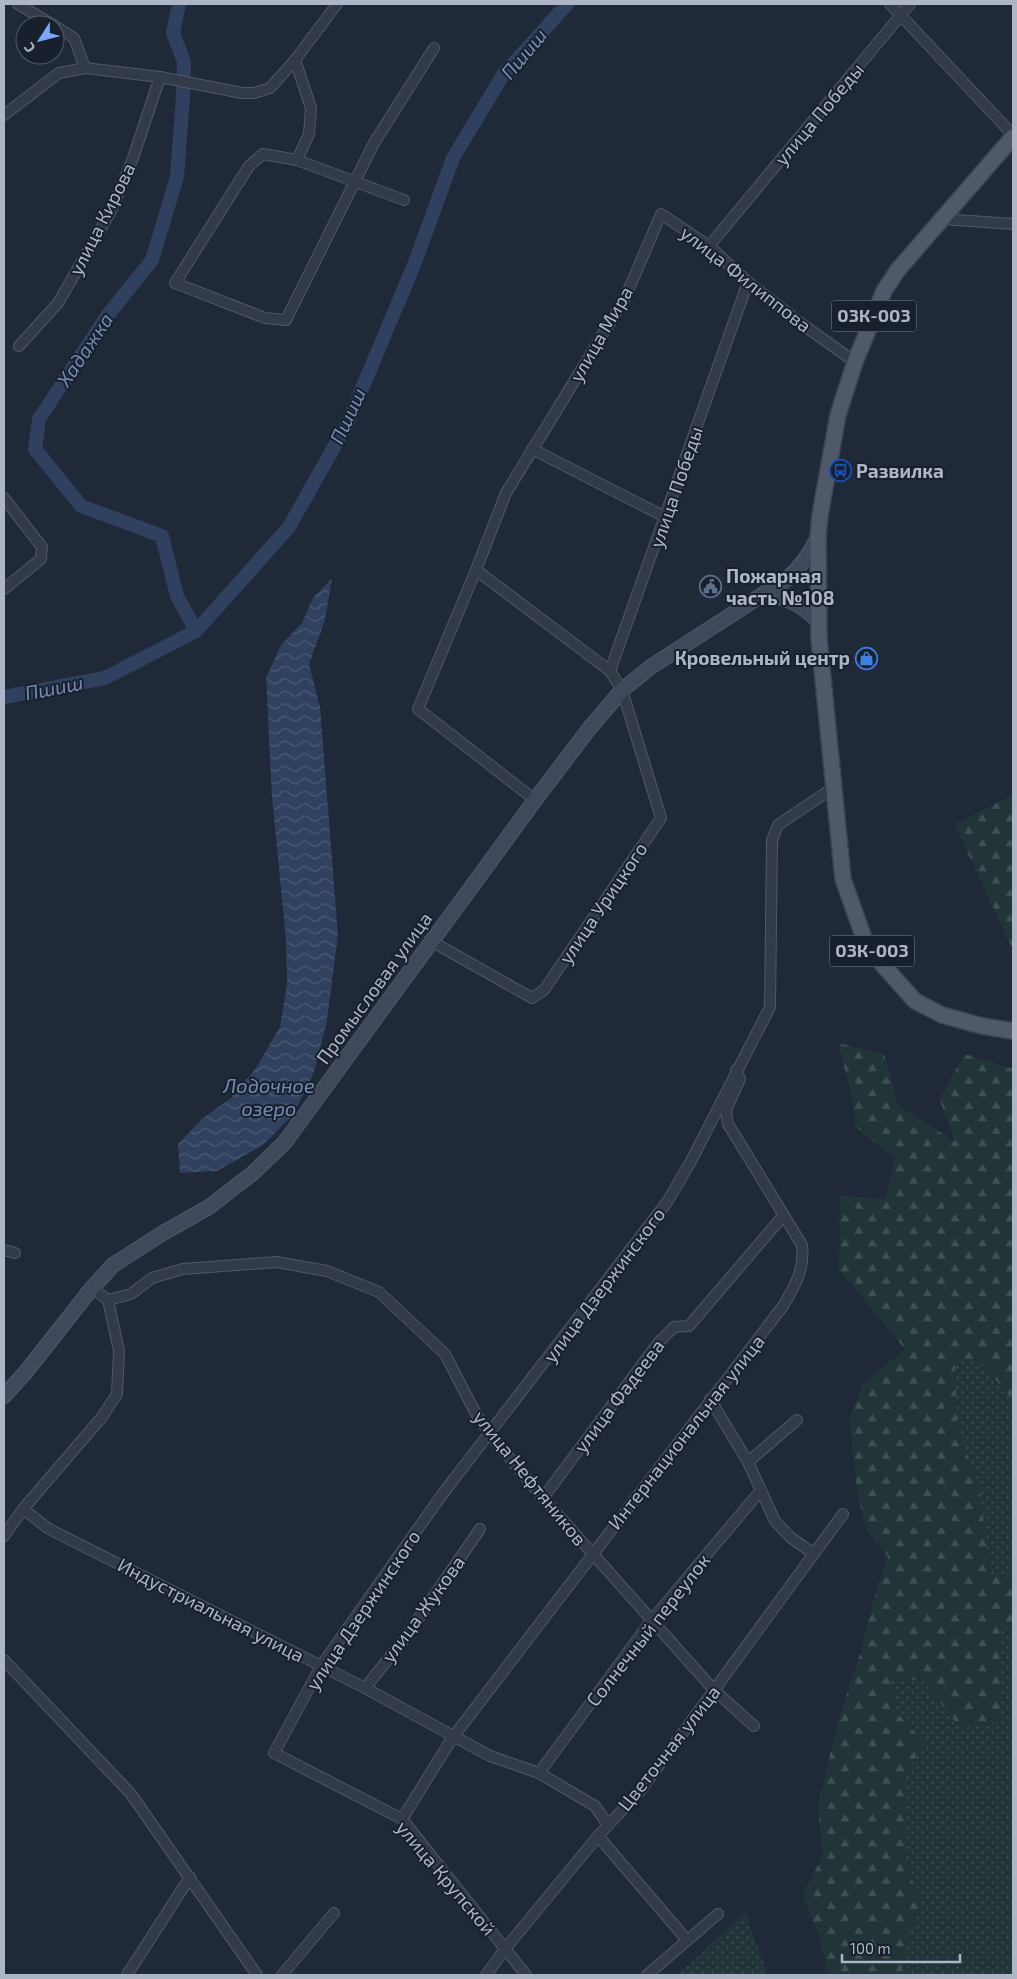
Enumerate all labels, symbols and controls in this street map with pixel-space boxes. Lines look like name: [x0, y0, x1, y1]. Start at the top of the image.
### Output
north arrow: [15, 15, 65, 65]
water label: Пшиш: [495, 23, 551, 84]
text: С: [20, 40, 38, 56]
street label: улица Победы: [769, 58, 869, 170]
street label: улица Кирова: [63, 159, 141, 279]
street label: улица Филиппова: [676, 220, 816, 338]
street label: улица Мира: [564, 282, 638, 386]
road number: 03К-003: [832, 300, 916, 332]
water label: Хадажка: [50, 308, 117, 392]
water label: Пшиш: [324, 384, 370, 447]
street label: улица Победы: [644, 423, 708, 551]
bus stop icon: Развилка: [828, 459, 852, 483]
place label: Развилка: [856, 459, 944, 482]
place label: Пожарная часть №108: [726, 564, 835, 609]
public building icon: Пожарная часть №108: [698, 575, 722, 599]
place label: Кровельный центр: [675, 646, 850, 669]
shop icon: Кровельный центр: [854, 646, 878, 670]
water label: Пшиш: [23, 670, 85, 704]
street label: улица Урицкого: [554, 838, 652, 968]
street label: Промысловая улица: [311, 907, 437, 1069]
road number: 03К-003: [830, 936, 914, 966]
water label: Лодочное озеро: [222, 1073, 315, 1120]
street label: улица Дзержинского: [538, 1203, 670, 1367]
street label: Интернациональная улица: [602, 1330, 770, 1534]
street label: улица Фадеева: [568, 1334, 670, 1458]
street label: улица Нефтяников: [468, 1405, 592, 1551]
street label: улица Дзержинского: [300, 1525, 426, 1695]
street label: Солнечный переулок: [581, 1549, 715, 1711]
street label: улица Жукова: [376, 1551, 470, 1667]
street label: Индустриальная улица: [114, 1553, 308, 1667]
street label: Цветочная улица: [613, 1680, 725, 1816]
street label: улица Крупской: [391, 1816, 501, 1940]
scale bar: [842, 1932, 960, 1964]
text: 100 m: [850, 1939, 891, 1957]

